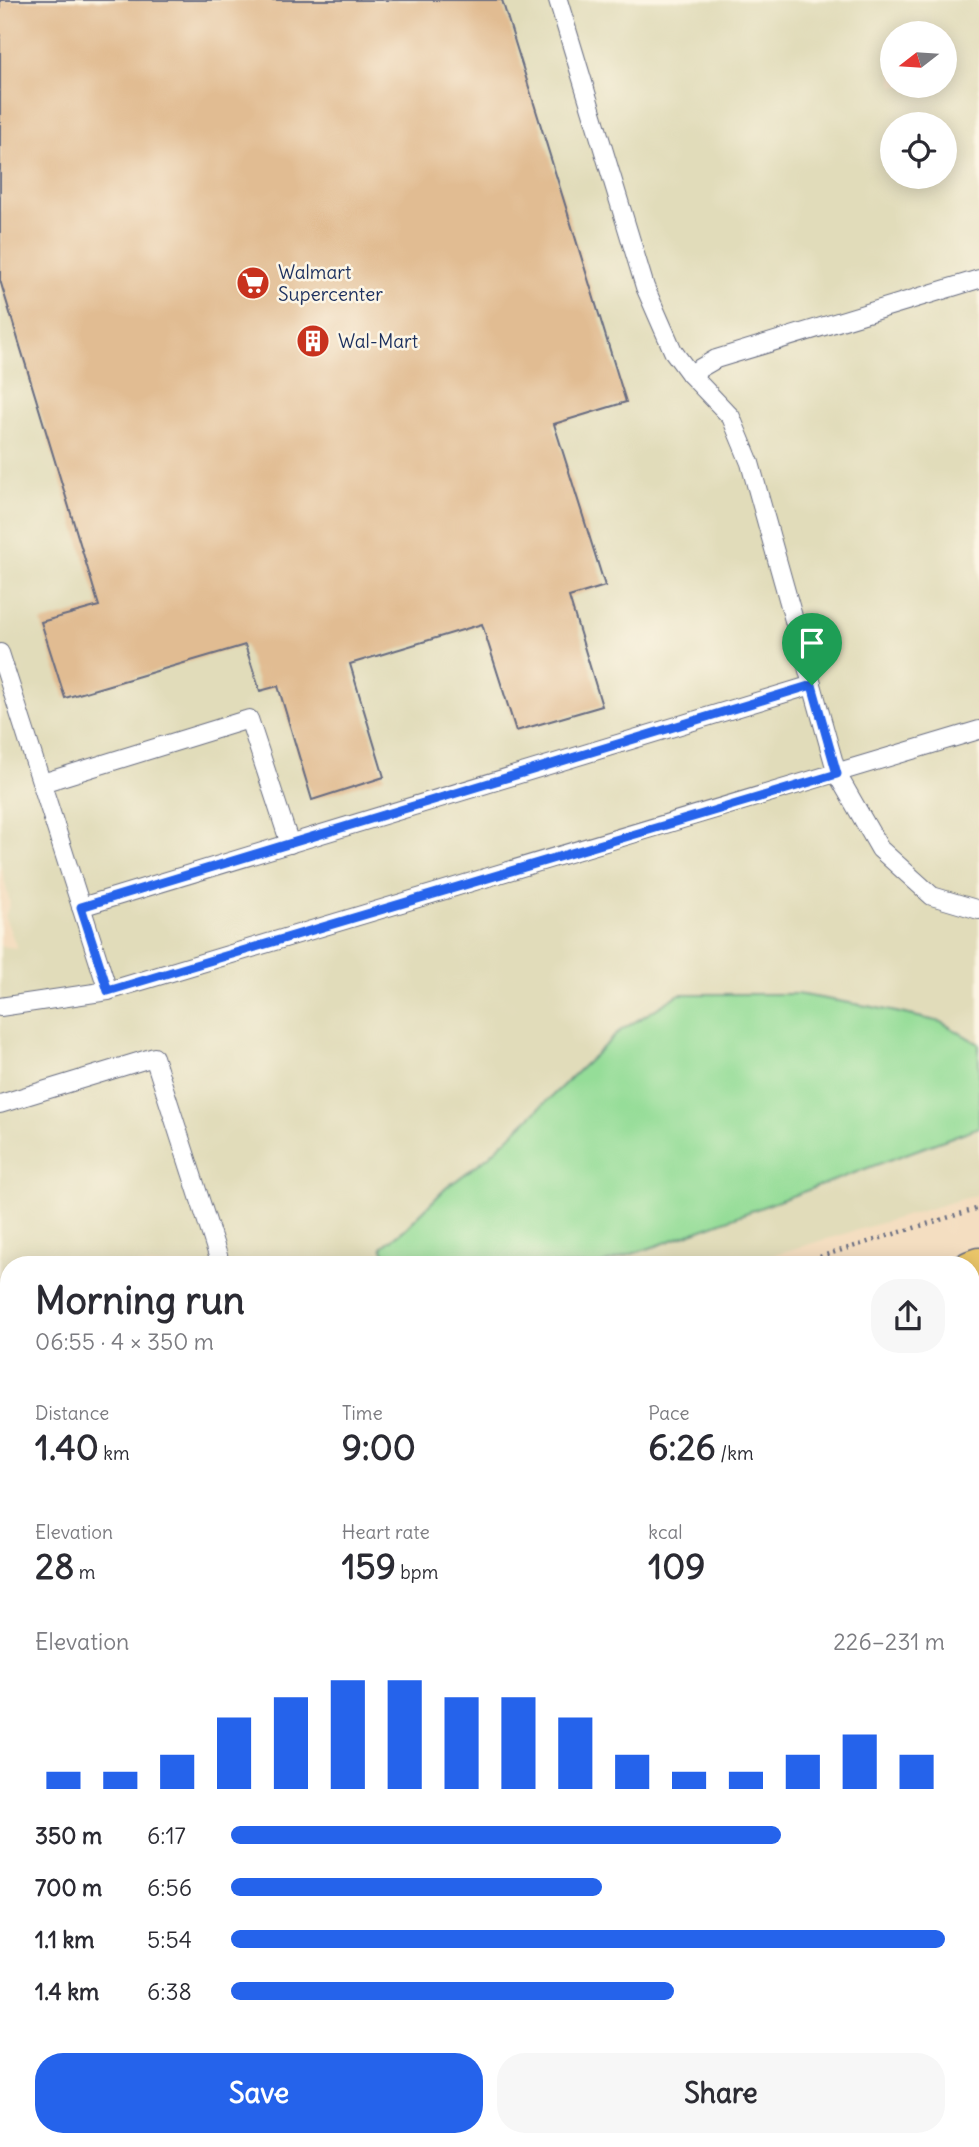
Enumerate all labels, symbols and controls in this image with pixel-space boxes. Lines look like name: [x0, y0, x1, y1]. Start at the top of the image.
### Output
north arrow: [880, 21, 957, 98]
map controls: [880, 21, 957, 189]
button: locate: [880, 112, 957, 189]
place label: Walmart Supercenter: [278, 260, 383, 306]
supermarket icon: Walmart Supercenter: [234, 264, 272, 302]
building icon: Wal-Mart: [294, 322, 332, 360]
place label: Wal-Mart: [338, 329, 418, 353]
pin: [782, 613, 842, 685]
icon: arrive: [793, 624, 831, 662]
text: Morning run: [35, 1277, 245, 1324]
button: share: [871, 1279, 945, 1353]
text: 06:55 · 4 × 350 m: [35, 1327, 214, 1356]
text: Distance: [35, 1401, 109, 1425]
text: Time: [342, 1401, 383, 1425]
text: Pace: [648, 1401, 690, 1425]
text: 1.40: [35, 1425, 99, 1469]
text: 9:00: [342, 1425, 416, 1469]
text: 6:26: [648, 1425, 716, 1469]
text: km: [99, 1441, 130, 1465]
text: /km: [716, 1441, 754, 1465]
text: Elevation: [35, 1520, 113, 1544]
text: Heart rate: [342, 1520, 430, 1544]
text: kcal: [648, 1520, 683, 1544]
text: 28: [35, 1544, 74, 1588]
text: 159: [342, 1544, 396, 1588]
text: 109: [648, 1544, 705, 1588]
text: m: [74, 1560, 96, 1584]
text: bpm: [396, 1560, 438, 1584]
text: Elevation: [35, 1627, 129, 1656]
text: 226–231 m: [833, 1627, 945, 1656]
text: 350 m: [35, 1821, 102, 1850]
text: 6:17: [147, 1821, 186, 1850]
text: 700 m: [35, 1873, 102, 1902]
text: 6:56: [147, 1873, 192, 1902]
text: 1.1 km: [35, 1925, 94, 1954]
text: 5:54: [147, 1925, 192, 1954]
text: 1.4 km: [35, 1977, 99, 2006]
text: 6:38: [147, 1977, 192, 2006]
button: Save: [35, 2053, 483, 2133]
button: Share: [497, 2053, 945, 2133]

